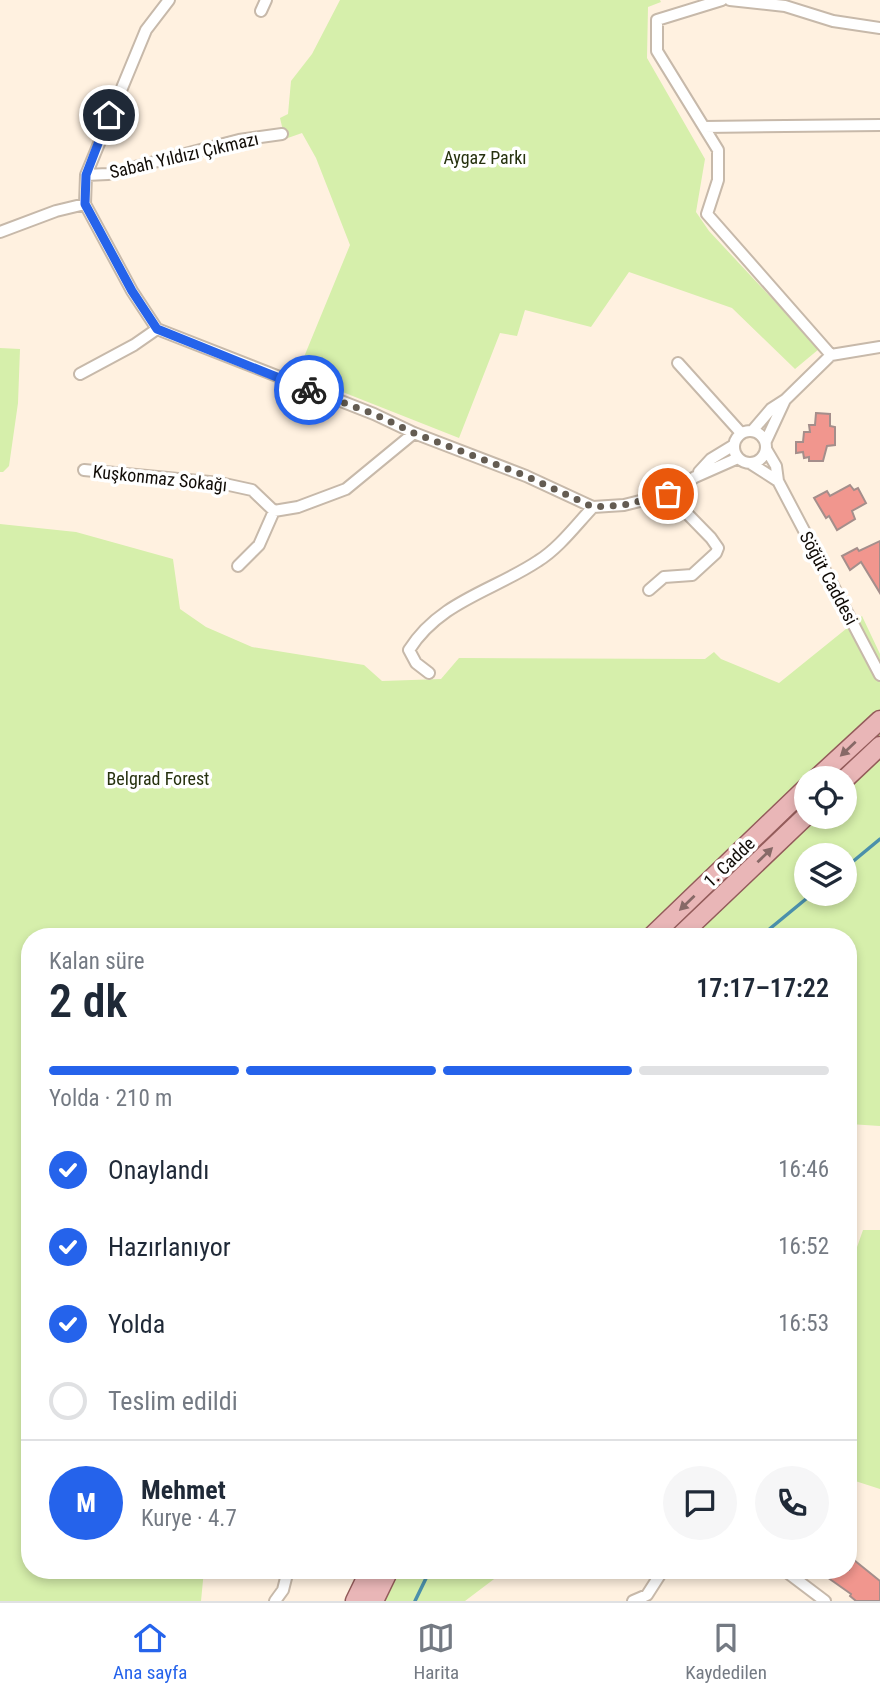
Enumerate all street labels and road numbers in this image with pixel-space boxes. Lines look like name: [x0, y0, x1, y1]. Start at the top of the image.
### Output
street label: Sabah Yıldızı Çıkmazı: [107, 128, 261, 182]
street label: Kuşkonmaz Sokağı: [92, 461, 228, 495]
street label: Söğüt Caddesi: [796, 528, 862, 628]
street label: 1. Cadde: [699, 833, 759, 891]

